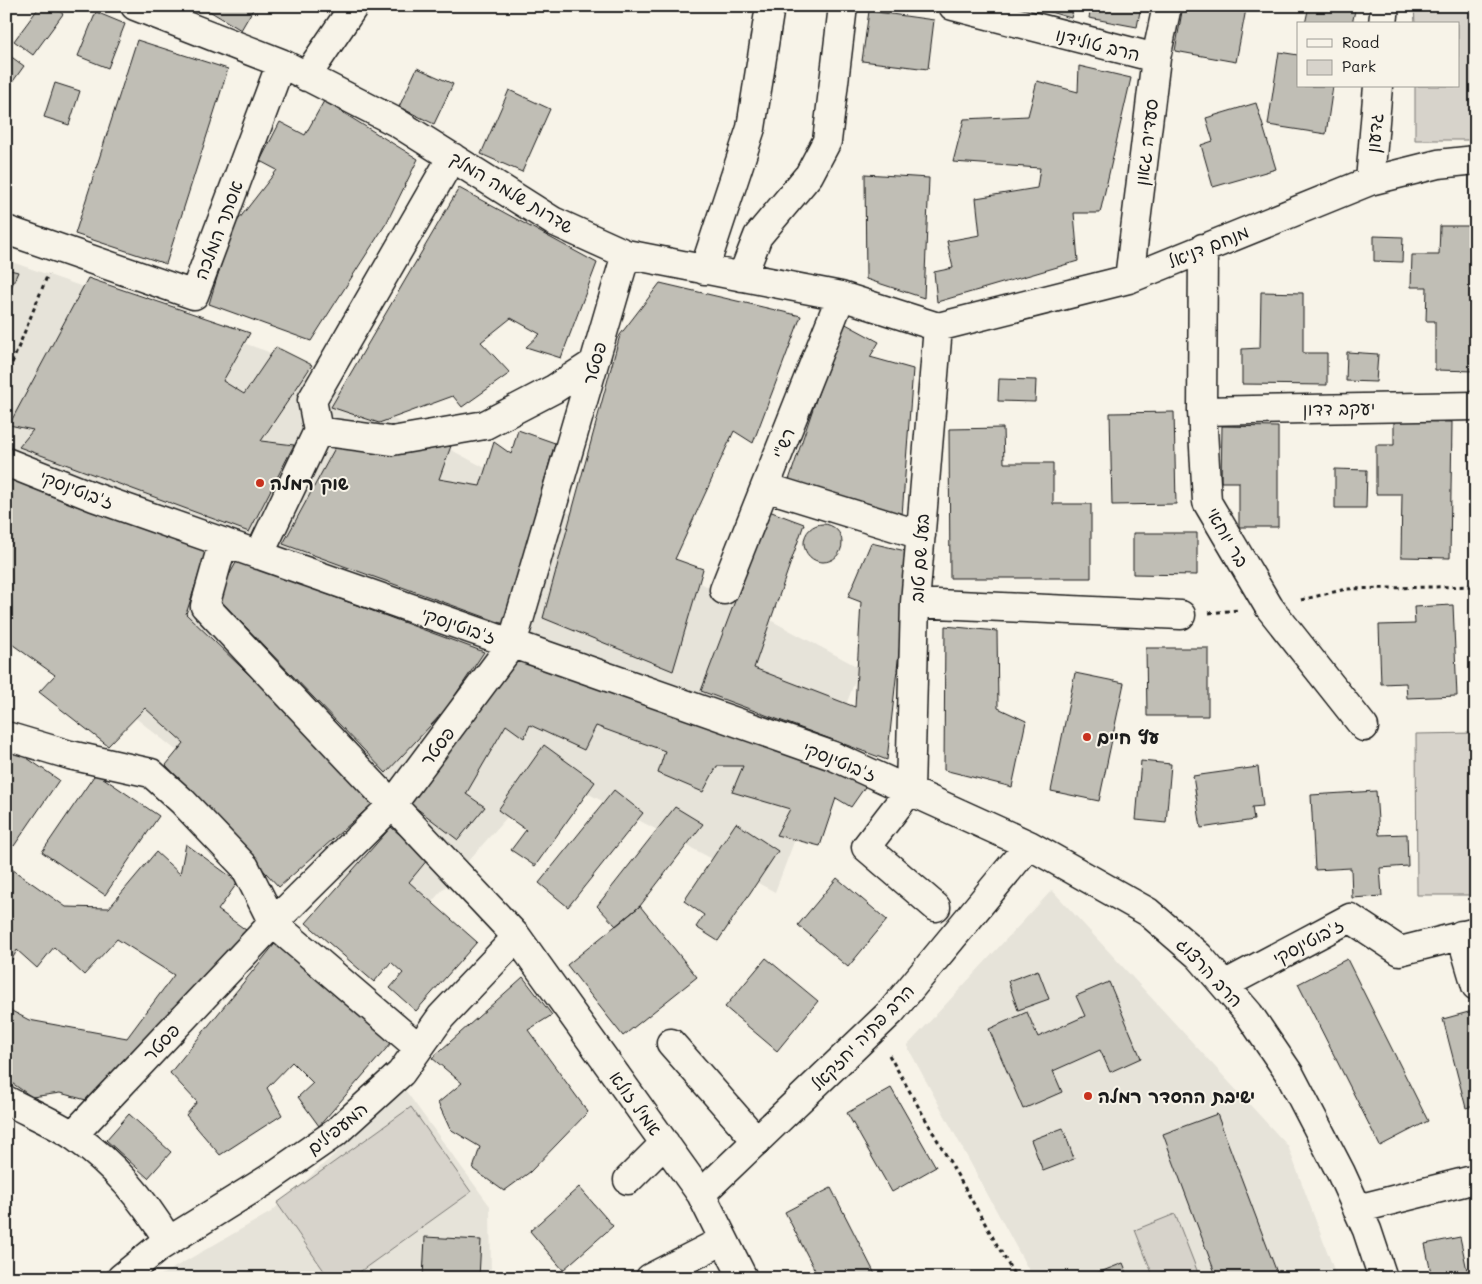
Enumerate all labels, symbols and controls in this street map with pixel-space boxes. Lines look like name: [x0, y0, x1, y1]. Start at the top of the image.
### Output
street label: הרב טולידנו: [1053, 22, 1143, 66]
legend: [1297, 22, 1460, 88]
text: Road: [1342, 32, 1379, 52]
text: Park: [1342, 56, 1376, 76]
street label: סעדיה גאון: [1129, 97, 1163, 187]
street label: גדעון: [1360, 112, 1388, 154]
street label: שדרות שלמה המלך: [446, 146, 578, 238]
street label: אסתר המלכה: [188, 177, 248, 283]
street label: מנחם דניאל: [1164, 219, 1252, 273]
street label: פסטר: [576, 339, 612, 387]
street label: יעקב דדון: [1303, 395, 1375, 421]
street label: רש"י: [766, 424, 800, 462]
street label: ז'בוטינסקי: [37, 464, 117, 514]
place label: שוק רמלה: [270, 471, 349, 495]
marker: שוק רמלה: [254, 477, 266, 489]
street label: בר יוחאי: [1201, 503, 1255, 571]
street label: בעל שם טוב: [904, 513, 934, 603]
street label: ז'בוטינסקי: [419, 601, 499, 649]
street label: פסטר: [414, 721, 460, 771]
place label: עץ חיים: [1097, 725, 1160, 749]
marker: עץ חיים: [1081, 731, 1093, 743]
street label: ז'בוטינסקי: [800, 735, 880, 787]
street label: ז'בוטינסקי: [1268, 912, 1348, 970]
street label: הרב הרצוג: [1172, 932, 1248, 1012]
street label: הרב פתיה יחזקאל: [805, 979, 919, 1095]
street label: פסטר: [137, 1018, 185, 1066]
street label: אמיל זולא: [604, 1066, 668, 1140]
place label: ישיבת ההסדר רמלה: [1098, 1084, 1255, 1108]
marker: ישיבת ההסדר רמלה: [1082, 1090, 1094, 1102]
street label: המעפילים: [302, 1096, 372, 1160]

